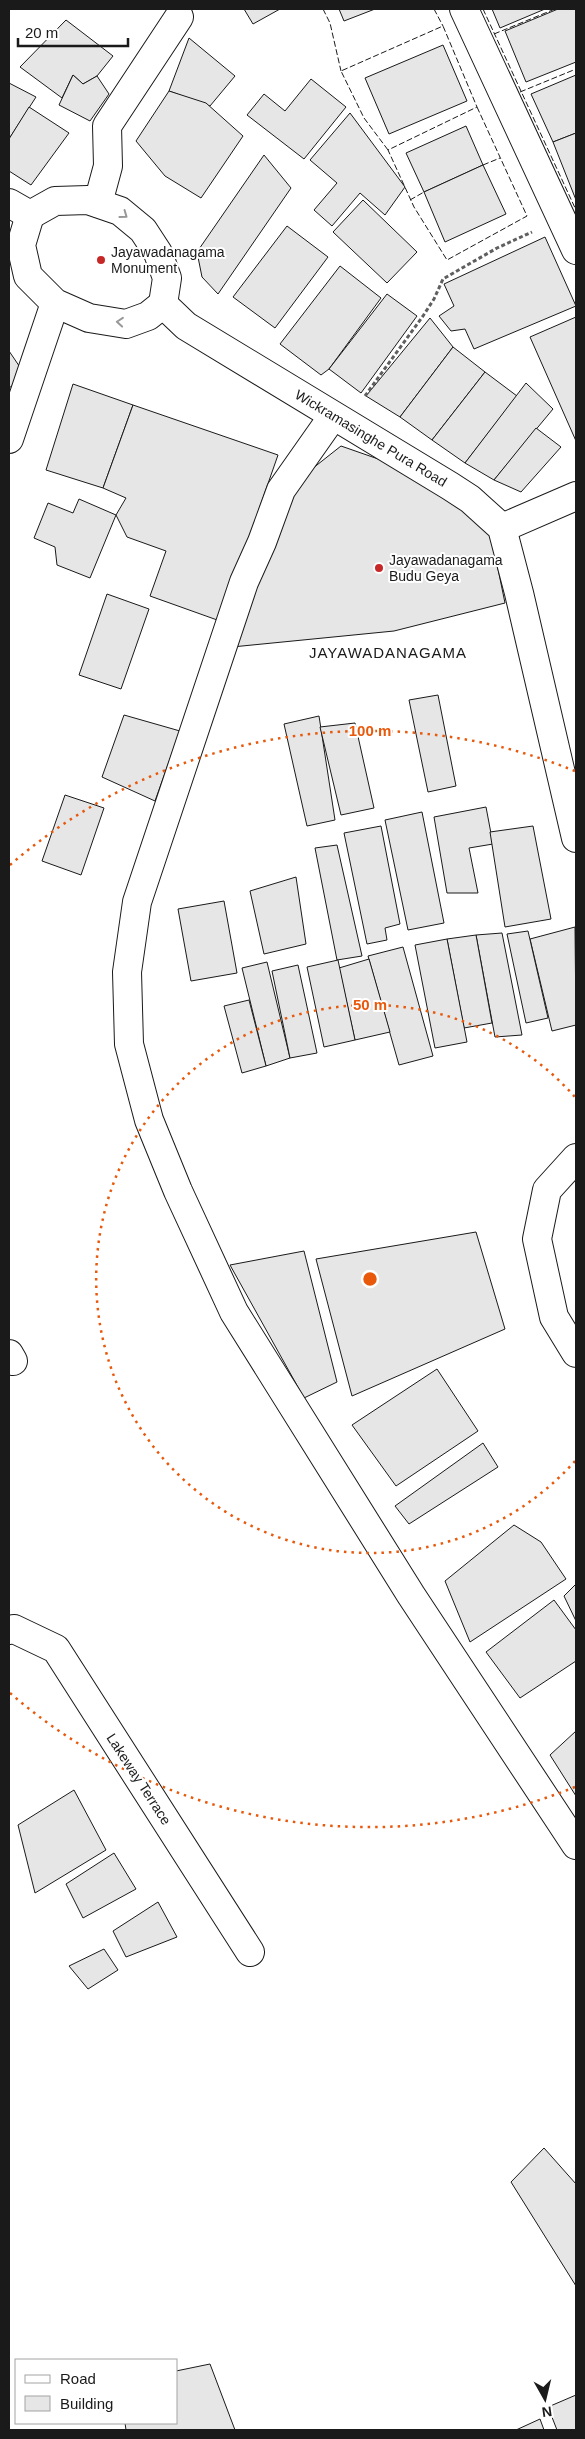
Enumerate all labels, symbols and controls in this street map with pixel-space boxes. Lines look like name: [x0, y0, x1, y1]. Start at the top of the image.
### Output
scale bar: [18, 15, 128, 47]
text: 20 m: [25, 24, 58, 41]
one-way arrow: [118, 209, 128, 218]
place label: Jayawadanagama Monument: [111, 244, 225, 276]
marker: Jayawadanagama Monument: [95, 254, 107, 266]
one-way arrow: [115, 317, 123, 328]
street label: Wickramasinghe Pura Road: [292, 386, 450, 490]
place label: Jayawadanagama Budu Geya: [389, 552, 503, 584]
marker: Jayawadanagama Budu Geya: [373, 562, 385, 574]
district label: JAYAWADANAGAMA: [309, 644, 467, 661]
text: 100 m: [349, 722, 391, 739]
text: 50 m: [353, 996, 387, 1013]
centre of rings: [361, 1270, 379, 1288]
street label: Lakeway Terrace: [104, 1730, 175, 1828]
legend: [15, 2359, 178, 2424]
text: Road: [60, 2370, 96, 2387]
north arrow: [520, 2374, 570, 2424]
text: Building: [60, 2395, 113, 2412]
text: N: [541, 2403, 553, 2421]

